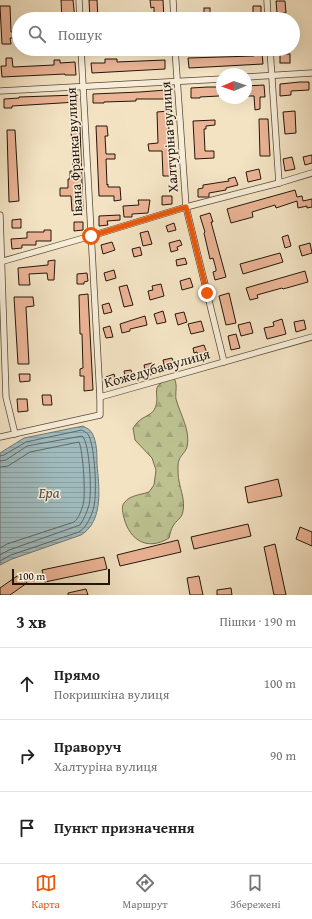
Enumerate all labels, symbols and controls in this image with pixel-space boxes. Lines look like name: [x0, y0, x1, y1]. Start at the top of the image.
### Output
search box: [12, 12, 300, 56]
icon: search: [26, 23, 48, 45]
text: Пошук: [58, 24, 102, 45]
north arrow: [216, 68, 252, 104]
street label: Халтуріна вулиця: [155, 81, 183, 193]
street label: Івана Франка вулиця: [61, 87, 87, 217]
route start: [82, 227, 100, 245]
route end: [198, 284, 216, 302]
street label: Кожедуба вулиця: [102, 343, 212, 393]
water label: Ера: [37, 482, 60, 503]
scale bar: [12, 567, 110, 586]
text: 100 m: [18, 568, 45, 584]
text: 3 хв: [16, 609, 46, 634]
text: Пішки · 190 m: [219, 612, 296, 631]
text: Прямо: [54, 664, 100, 685]
icon: ahead: [16, 673, 38, 695]
text: 100 m: [264, 674, 296, 693]
text: Покришкіна вулиця: [54, 685, 169, 704]
text: Праворуч: [54, 736, 121, 757]
icon: right: [16, 745, 38, 767]
text: 90 m: [270, 746, 296, 765]
text: Халтуріна вулиця: [54, 757, 157, 776]
icon: arrive: [16, 817, 38, 839]
text: Пункт призначення: [54, 817, 195, 838]
tab: Карта: [31, 872, 60, 912]
tab: Маршрут: [123, 872, 168, 912]
tab: Збережені: [230, 872, 281, 912]

